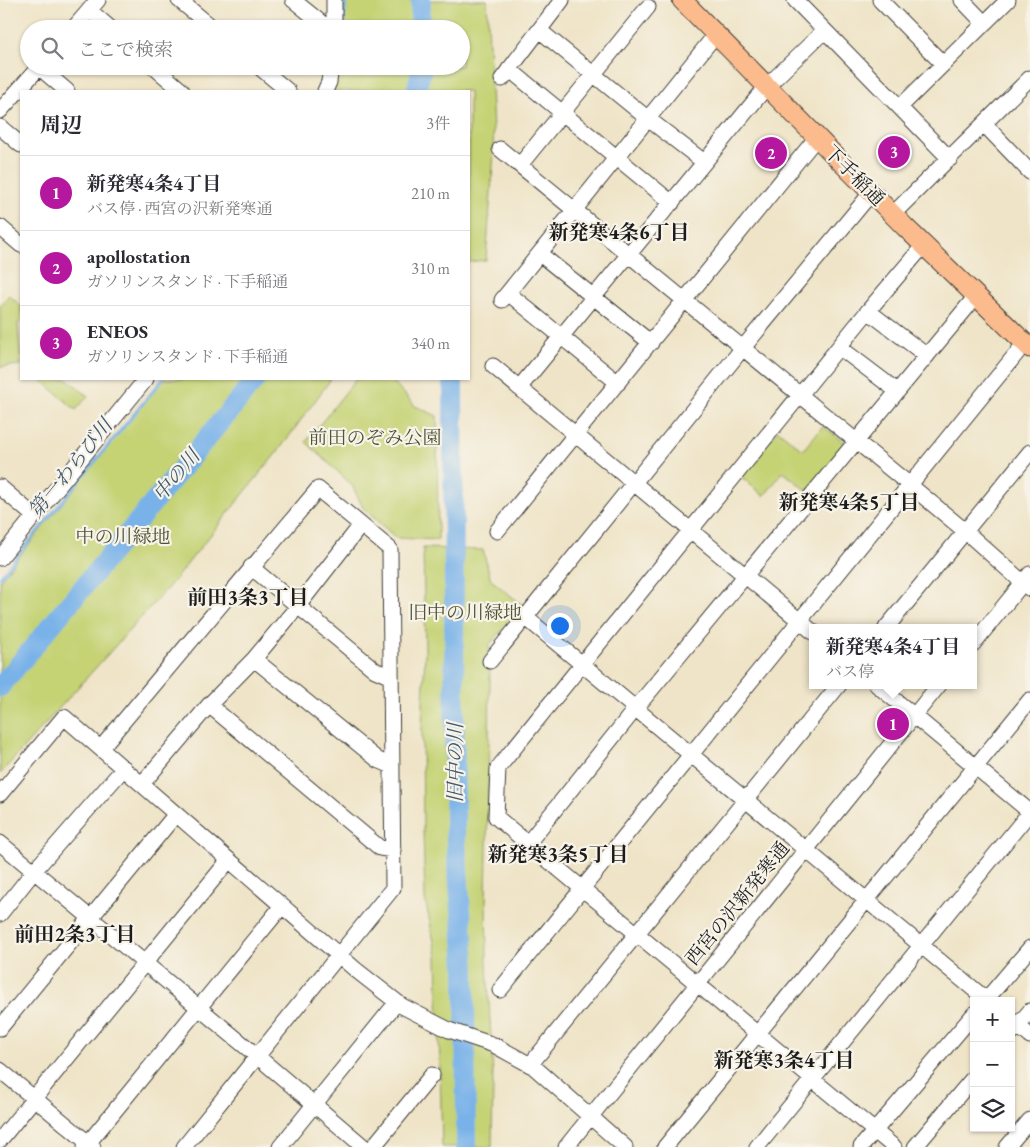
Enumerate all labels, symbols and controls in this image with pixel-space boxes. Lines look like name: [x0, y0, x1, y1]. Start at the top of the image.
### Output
search box: [20, 20, 470, 75]
icon: search: [38, 34, 66, 62]
text: ここで検索: [78, 37, 173, 62]
text: 周辺: [40, 111, 82, 138]
text: 3件: [426, 113, 450, 134]
pin: 3: [878, 133, 910, 171]
pin: 2: [755, 134, 787, 172]
street label: 下手稲通: [819, 140, 890, 211]
text: 新発寒4条4丁目: [87, 171, 221, 196]
text: 1: [52, 183, 60, 204]
text: 210 m: [411, 183, 450, 204]
text: バス停 · 西宮の沢新発寒通: [87, 198, 273, 219]
district label: 新発寒4条6丁目: [548, 219, 690, 245]
text: apollostation: [87, 244, 190, 269]
text: 2: [52, 258, 60, 279]
text: 310 m: [411, 258, 450, 279]
text: ガソリンスタンド · 下手稲通: [87, 271, 288, 292]
text: ENEOS: [87, 319, 148, 344]
text: 3: [52, 333, 60, 354]
text: 340 m: [411, 333, 450, 354]
text: ガソリンスタンド · 下手稲通: [87, 346, 288, 367]
water label: 第一わらび川: [22, 412, 119, 523]
park label: 前田のぞみ公園: [308, 425, 442, 450]
water label: 中の川: [147, 442, 207, 506]
district label: 新発寒4条5丁目: [778, 489, 920, 515]
park label: 中の川緑地: [75, 524, 171, 549]
district label: 前田3条3丁目: [187, 584, 309, 610]
park label: 旧中の川緑地: [408, 600, 522, 625]
your location: [547, 613, 573, 639]
popup: [809, 624, 977, 689]
text: 新発寒4条4丁目: [826, 634, 960, 659]
text: バス停: [826, 661, 874, 682]
pin: 1: [877, 705, 909, 743]
water label: 旧中の川: [442, 721, 468, 803]
street label: 西宮の沢新発寒通: [680, 836, 795, 970]
district label: 新発寒3条5丁目: [487, 841, 629, 867]
district label: 前田2条3丁目: [14, 921, 136, 947]
map controls: [970, 997, 1015, 1132]
button: +: [970, 997, 1015, 1042]
button: −: [970, 1042, 1015, 1087]
district label: 新発寒3条4丁目: [713, 1047, 855, 1073]
button: layers: [970, 1087, 1015, 1132]

